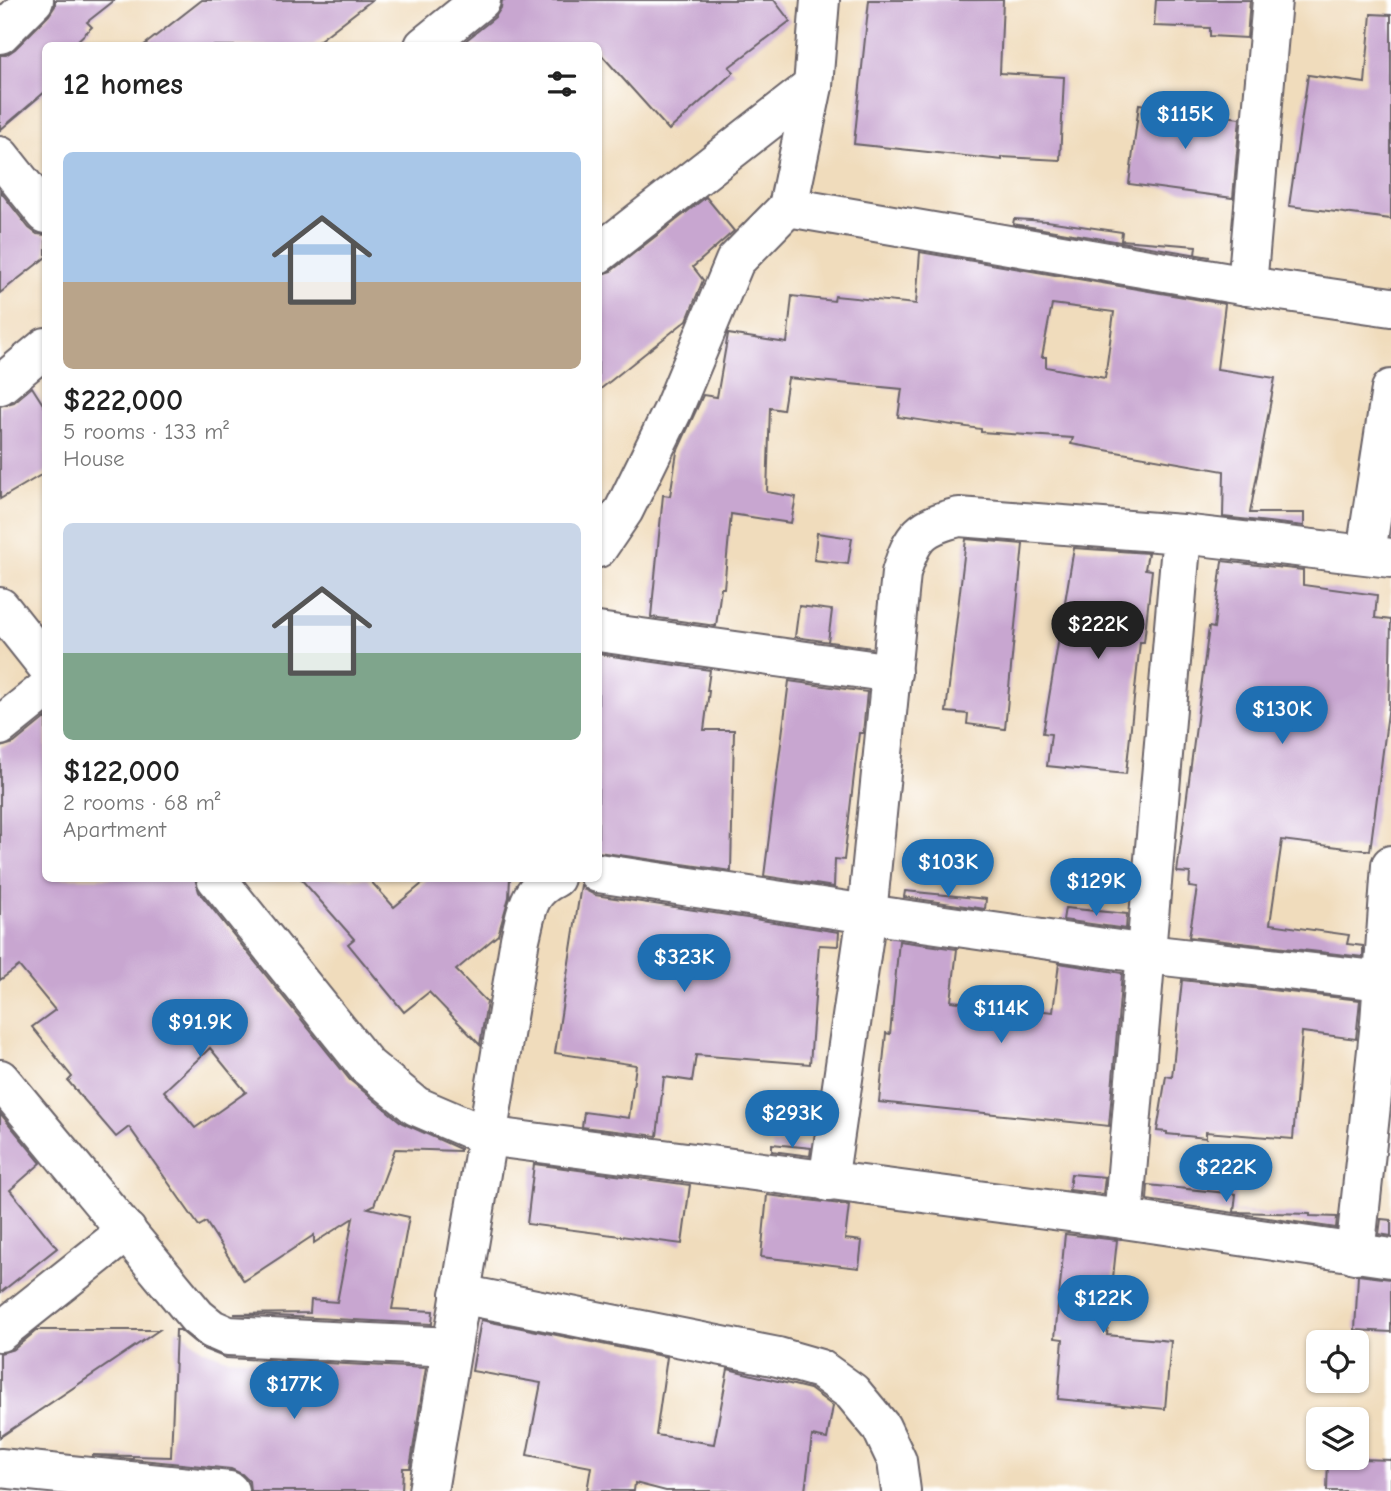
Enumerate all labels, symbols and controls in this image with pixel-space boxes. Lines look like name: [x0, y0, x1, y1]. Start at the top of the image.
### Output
icon: filters: [543, 65, 581, 103]
text: 12 homes: [63, 67, 183, 102]
pin: $115K: [1136, 92, 1234, 151]
text: $115K: [1156, 100, 1214, 127]
icon: home: [259, 197, 385, 323]
text: $222,000: [63, 383, 183, 418]
text: 5 rooms · 133 m²: [63, 418, 229, 445]
text: House: [63, 445, 125, 472]
icon: home: [259, 568, 385, 694]
pin: $222K: [1049, 602, 1147, 661]
text: $222K: [1067, 610, 1129, 637]
pin: $130K: [1233, 686, 1331, 746]
text: $130K: [1252, 695, 1312, 722]
text: $122,000: [63, 754, 180, 789]
text: 2 rooms · 68 m²: [63, 789, 221, 816]
text: Apartment: [63, 816, 166, 843]
pin: $103K: [899, 839, 997, 899]
text: $103K: [918, 848, 978, 875]
pin: $129K: [1047, 858, 1145, 918]
text: $129K: [1066, 867, 1126, 894]
pin: $323K: [635, 934, 733, 994]
text: $323K: [654, 943, 714, 970]
pin: $114K: [952, 986, 1050, 1045]
text: $114K: [973, 994, 1029, 1021]
pin: $91.9K: [143, 1000, 257, 1059]
text: $91.9K: [168, 1008, 232, 1035]
pin: $293K: [743, 1090, 841, 1150]
text: $293K: [761, 1099, 823, 1126]
pin: $222K: [1177, 1144, 1275, 1204]
text: $222K: [1195, 1153, 1257, 1180]
pin: $122K: [1054, 1276, 1152, 1335]
text: $122K: [1074, 1284, 1132, 1311]
map controls: [1306, 1330, 1369, 1470]
button: locate: [1306, 1330, 1369, 1393]
pin: $177K: [245, 1362, 343, 1421]
text: $177K: [266, 1370, 322, 1397]
button: layers: [1306, 1407, 1369, 1470]

